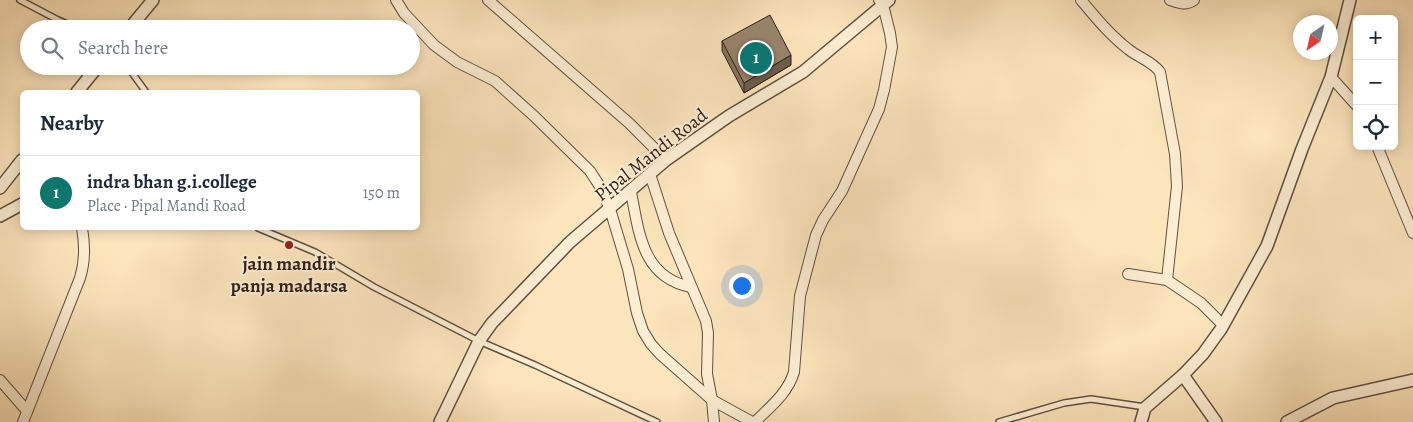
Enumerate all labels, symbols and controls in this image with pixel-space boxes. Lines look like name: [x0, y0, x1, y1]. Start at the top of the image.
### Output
north arrow: [1293, 15, 1338, 60]
map controls: [1353, 15, 1398, 150]
button: +: [1353, 15, 1398, 60]
search box: [20, 20, 420, 75]
icon: search: [38, 34, 66, 62]
text: Search here: [78, 35, 168, 61]
pin: 1: [740, 39, 772, 77]
button: −: [1353, 60, 1398, 105]
street label: Pipal Mandi Road: [589, 102, 714, 207]
button: locate: [1353, 105, 1398, 150]
text: Nearby: [40, 109, 103, 137]
text: indra bhan g.i.college: [87, 169, 257, 195]
text: 1: [53, 182, 59, 204]
text: 150 m: [363, 182, 400, 204]
text: Place · Pipal Mandi Road: [87, 195, 246, 217]
marker: jain mandir panja madarsa: [283, 239, 295, 251]
place label: jain mandir panja madarsa: [231, 251, 348, 299]
your location: [729, 273, 755, 299]

